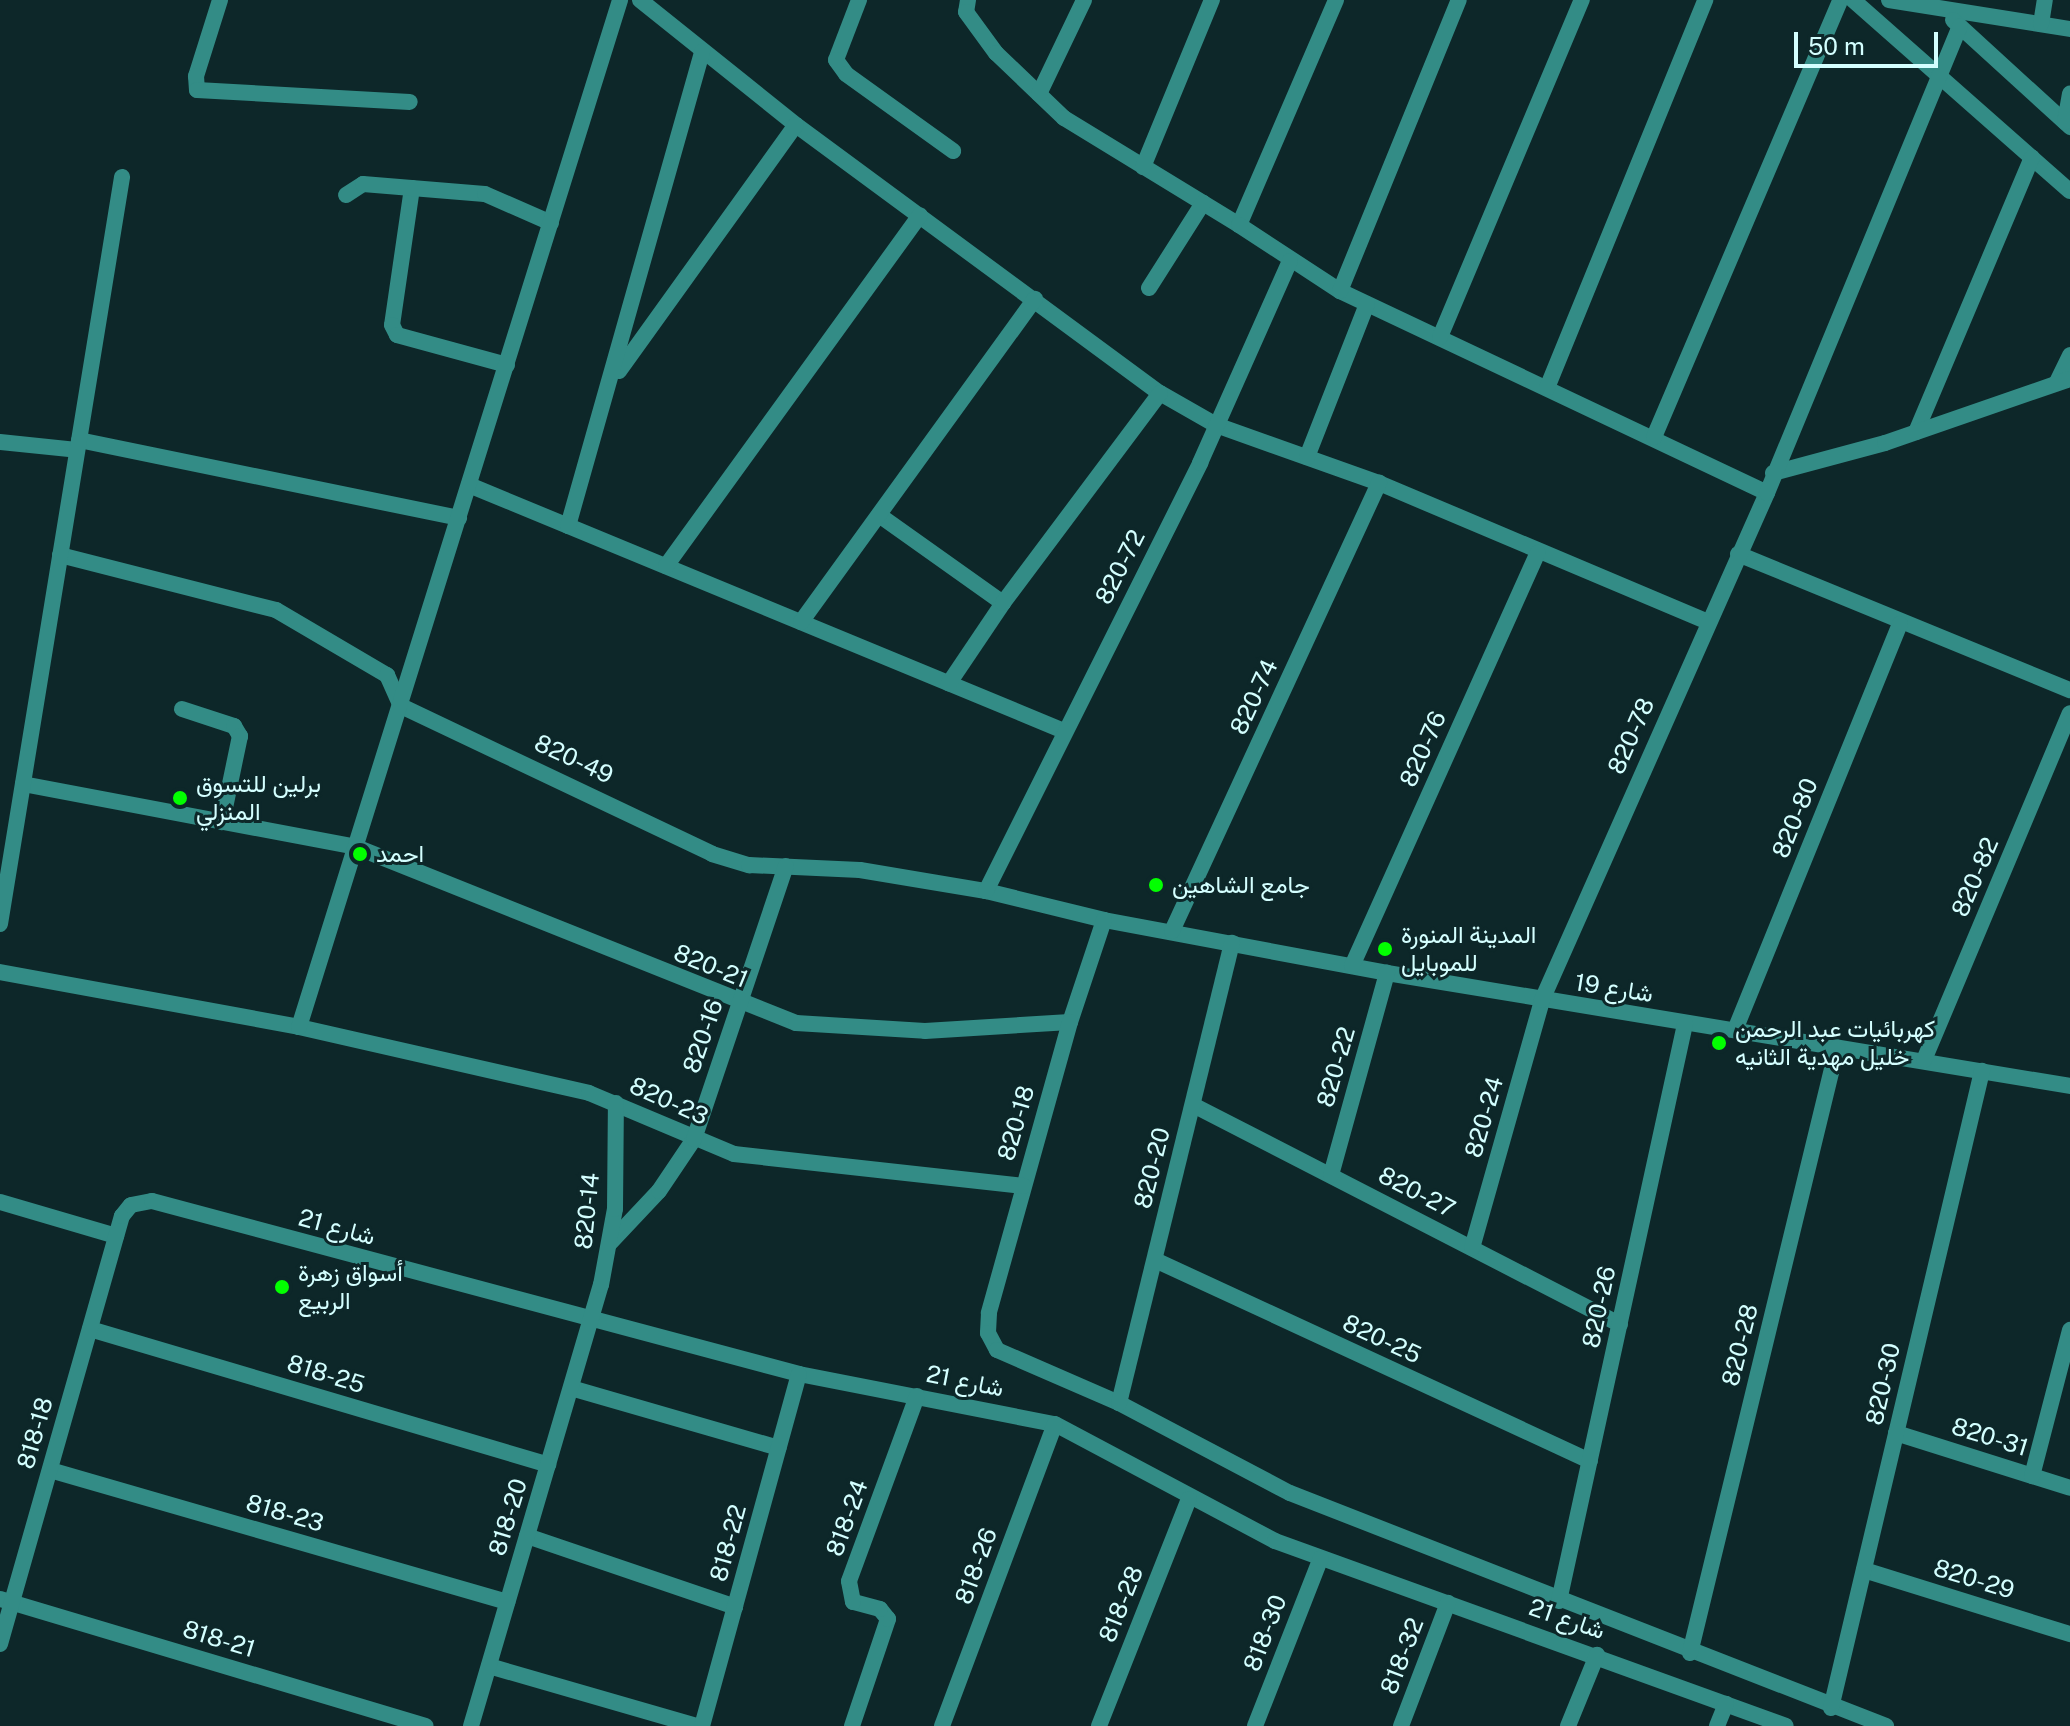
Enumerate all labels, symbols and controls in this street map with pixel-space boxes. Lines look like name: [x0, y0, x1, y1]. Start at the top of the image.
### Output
scale bar: [1798, 16, 1942, 66]
text: 50 m: [1808, 32, 1865, 60]
street label: 820-72: [1089, 525, 1151, 609]
street label: 820-74: [1224, 655, 1284, 739]
street label: 820-78: [1602, 693, 1660, 779]
street label: 820-76: [1394, 707, 1452, 791]
street label: 820-49: [530, 728, 618, 790]
place label: برلين للتسوق المنزلي: [196, 770, 321, 826]
street label: 820-80: [1766, 774, 1824, 862]
marker: برلين للتسوق المنزلي: [171, 789, 189, 807]
street label: 820-82: [1945, 833, 2005, 921]
place label: احمد: [376, 840, 424, 868]
marker: احمد: [351, 845, 369, 863]
place label: جامع الشاهين: [1172, 871, 1310, 899]
marker: جامع الشاهين: [1147, 876, 1165, 894]
place label: المدينة المنورة للموبايل: [1401, 921, 1536, 977]
street label: 820-21: [670, 938, 752, 994]
marker: المدينة المنورة للموبايل: [1376, 940, 1394, 958]
street label: شارع 19: [1573, 968, 1655, 1008]
street label: 820-16: [677, 995, 729, 1077]
place label: كهربائيات عبد الرحمن خليل مهدية الثانيه: [1735, 1015, 1935, 1071]
street label: 820-22: [1311, 1024, 1361, 1110]
marker: كهربائيات عبد الرحمن خليل مهدية الثانيه: [1710, 1034, 1728, 1052]
street label: 820-23: [625, 1071, 713, 1131]
street label: 820-24: [1459, 1073, 1509, 1161]
street label: 820-18: [992, 1082, 1040, 1164]
street label: 820-20: [1128, 1124, 1176, 1212]
street label: 820-27: [1374, 1160, 1460, 1224]
street label: 820-14: [569, 1171, 605, 1251]
street label: شارع 21: [296, 1203, 378, 1251]
place label: أسواق زهرة الربيع: [298, 1259, 403, 1315]
street label: 820-26: [1576, 1263, 1622, 1351]
marker: أسواق زهرة الربيع: [273, 1278, 291, 1296]
street label: 820-28: [1716, 1301, 1764, 1389]
street label: 820-25: [1338, 1308, 1426, 1370]
street label: 820-30: [1860, 1340, 1906, 1428]
street label: 818-25: [284, 1349, 368, 1399]
street label: شارع 21: [924, 1359, 1006, 1403]
street label: 818-18: [11, 1394, 59, 1472]
street label: 820-31: [1948, 1412, 2032, 1462]
street label: 818-20: [483, 1475, 533, 1559]
street label: 818-24: [820, 1476, 874, 1560]
street label: 818-23: [243, 1488, 327, 1538]
street label: 818-22: [704, 1501, 752, 1585]
street label: 818-26: [949, 1524, 1003, 1608]
street label: 820-29: [1930, 1553, 2018, 1605]
street label: 818-28: [1093, 1562, 1149, 1646]
street label: 818-30: [1237, 1591, 1293, 1675]
street label: شارع 21: [1525, 1593, 1609, 1645]
street label: 818-21: [179, 1614, 259, 1664]
street label: 818-32: [1374, 1614, 1430, 1698]

